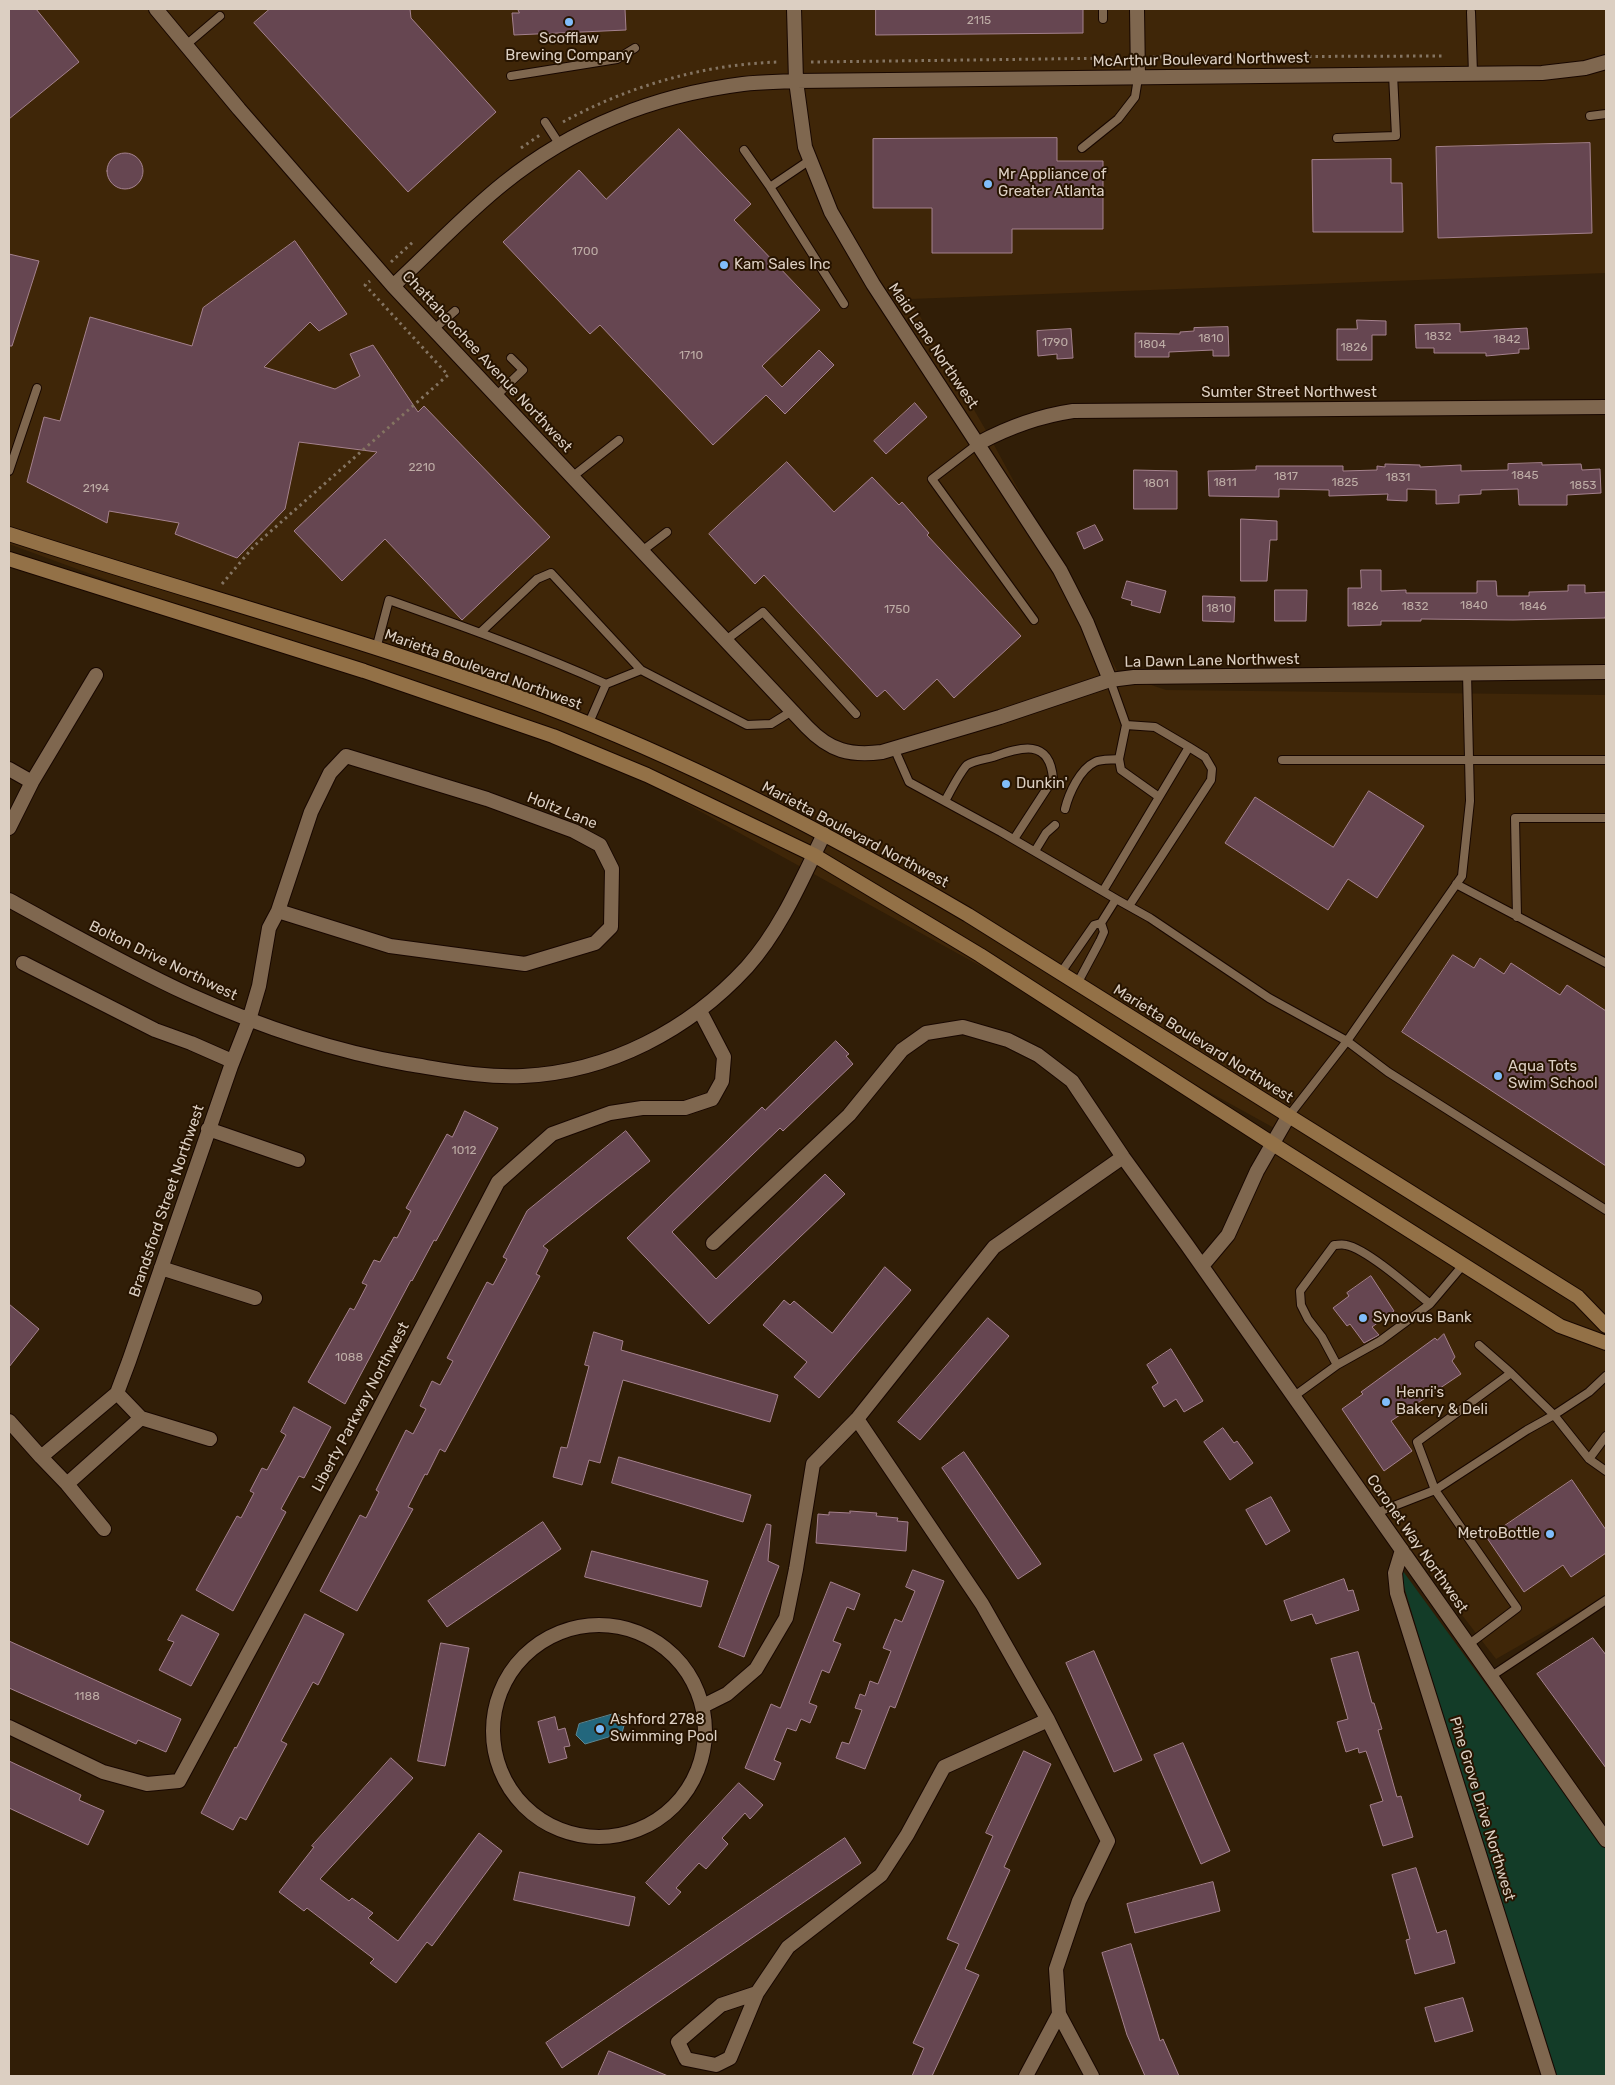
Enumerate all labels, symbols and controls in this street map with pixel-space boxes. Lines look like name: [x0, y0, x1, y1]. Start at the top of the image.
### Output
house number: 2115: [967, 14, 991, 28]
marker: Scofflaw Brewing Company: [563, 16, 575, 28]
place label: Scofflaw Brewing Company: [505, 30, 633, 65]
street label: McArthur Boulevard Northwest: [1093, 49, 1309, 71]
place label: Mr Appliance of Greater Atlanta: [998, 166, 1107, 201]
marker: Mr Appliance of Greater Atlanta: [982, 178, 994, 190]
house number: 1700: [572, 245, 598, 259]
place label: Kam Sales Inc: [734, 256, 831, 274]
marker: Kam Sales Inc: [718, 259, 730, 271]
street label: Chattahoochee Avenue Northwest: [398, 268, 576, 456]
street label: Maid Lane Northwest: [884, 280, 982, 412]
house number: 1832: [1424, 330, 1452, 344]
house number: 1810: [1198, 332, 1224, 346]
house number: 1842: [1493, 333, 1521, 347]
house number: 1790: [1042, 336, 1068, 350]
house number: 1804: [1138, 338, 1166, 352]
house number: 1826: [1340, 341, 1368, 355]
house number: 1710: [679, 349, 703, 363]
street label: Sumter Street Northwest: [1201, 384, 1377, 402]
house number: 2210: [409, 461, 435, 475]
house number: 1845: [1511, 469, 1539, 483]
house number: 1817: [1274, 470, 1298, 484]
house number: 1831: [1386, 471, 1410, 485]
house number: 1811: [1213, 476, 1237, 490]
house number: 1825: [1332, 476, 1358, 490]
house number: 1801: [1143, 477, 1169, 491]
house number: 1853: [1569, 479, 1597, 493]
house number: 2194: [83, 482, 109, 496]
house number: 1840: [1460, 599, 1488, 613]
house number: 1826: [1351, 600, 1379, 614]
house number: 1832: [1401, 600, 1429, 614]
house number: 1846: [1519, 600, 1547, 614]
house number: 1810: [1206, 602, 1232, 616]
house number: 1750: [884, 603, 910, 617]
street label: Marietta Boulevard Northwest: [382, 626, 584, 714]
street label: La Dawn Lane Northwest: [1124, 650, 1300, 672]
place label: Dunkin': [1016, 775, 1068, 793]
street label: Marietta Boulevard Northwest: [759, 778, 951, 892]
marker: Dunkin': [1000, 778, 1012, 790]
street label: Holtz Lane: [524, 789, 600, 833]
street label: Bolton Drive Northwest: [86, 917, 240, 1005]
street label: Marietta Boulevard Northwest: [1110, 981, 1296, 1107]
place label: Aqua Tots Swim School: [1508, 1058, 1598, 1093]
marker: Aqua Tots Swim School: [1492, 1070, 1504, 1082]
street label: Brandsford Street Northwest: [126, 1102, 208, 1300]
house number: 1012: [452, 1144, 476, 1158]
place label: Synovus Bank: [1373, 1309, 1472, 1327]
marker: Synovus Bank: [1357, 1312, 1369, 1324]
street label: Liberty Parkway Northwest: [309, 1319, 413, 1495]
house number: 1088: [335, 1351, 363, 1365]
place label: Henri's Bakery & Deli: [1396, 1384, 1488, 1419]
marker: Henri's Bakery & Deli: [1380, 1396, 1392, 1408]
street label: Coronet Way Northwest: [1362, 1471, 1472, 1617]
place label: MetroBottle: [1457, 1525, 1540, 1543]
marker: MetroBottle: [1544, 1528, 1556, 1540]
house number: 1188: [74, 1690, 100, 1704]
place label: Ashford 2788 Swimming Pool: [610, 1711, 717, 1746]
street label: Pine Grove Drive Northwest: [1445, 1715, 1519, 1903]
marker: Ashford 2788 Swimming Pool: [594, 1723, 606, 1735]

